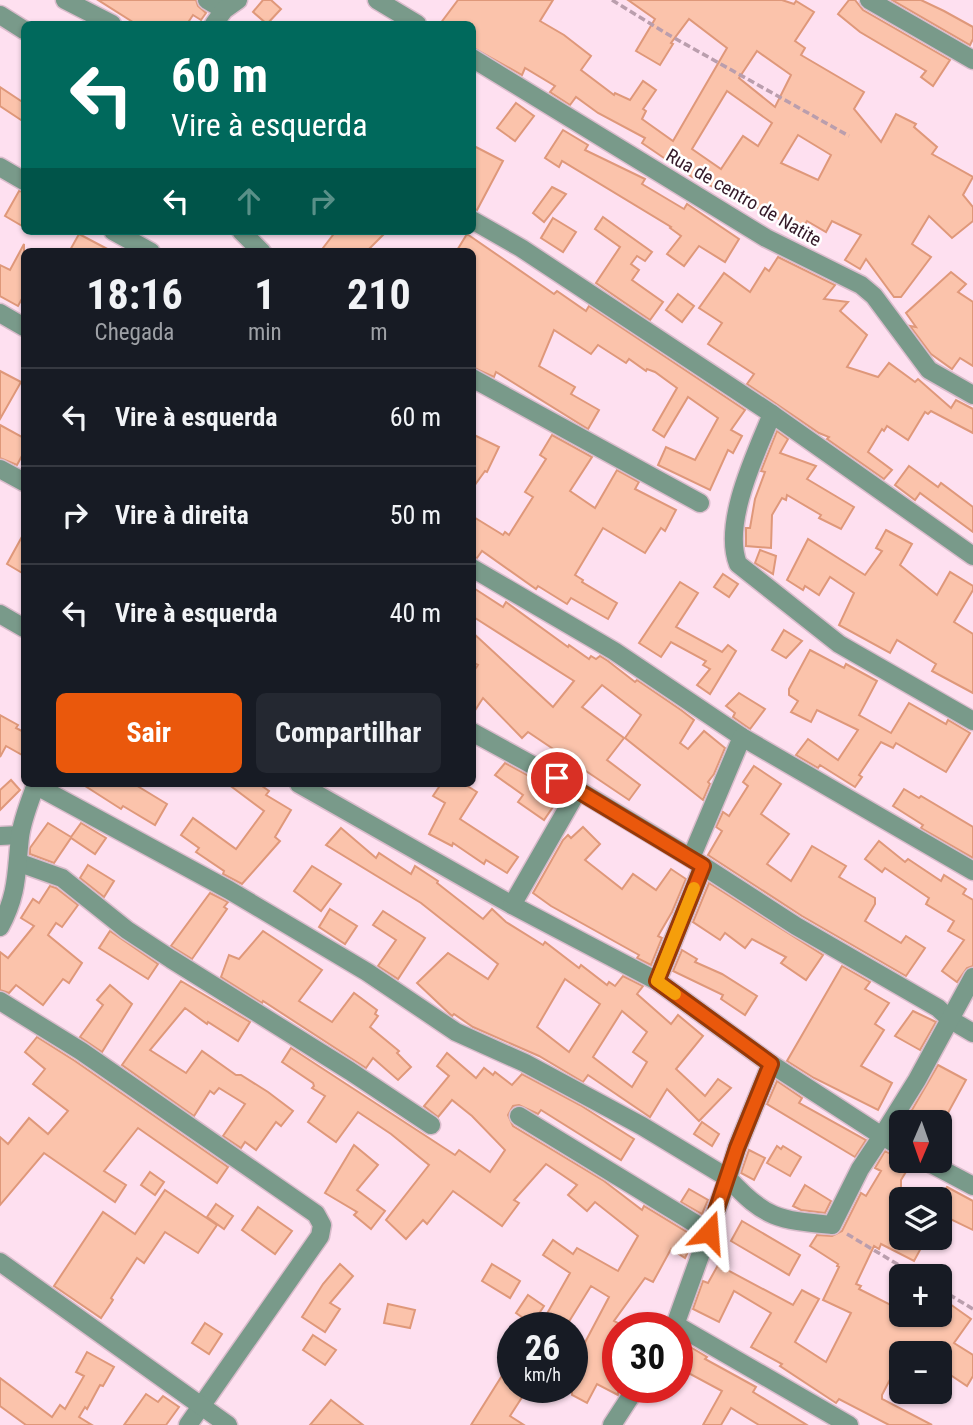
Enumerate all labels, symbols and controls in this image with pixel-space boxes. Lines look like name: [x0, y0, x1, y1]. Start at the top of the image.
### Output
text: 60 m: [171, 47, 268, 104]
icon: left: [56, 49, 147, 140]
text: Vire à esquerda: [171, 106, 367, 144]
street label: Rua de centro de Natite: [662, 144, 826, 251]
icon: left: [157, 182, 195, 220]
icon: ahead: [230, 182, 268, 220]
icon: right: [303, 182, 341, 220]
text: 18:16: [86, 270, 183, 319]
text: 1: [254, 270, 275, 319]
text: 210: [347, 270, 411, 319]
text: Chegada: [95, 319, 174, 346]
text: min: [248, 319, 282, 346]
text: m: [370, 319, 387, 346]
icon: left: [56, 398, 94, 436]
text: Vire à esquerda: [115, 402, 278, 432]
text: 60 m: [390, 402, 441, 432]
icon: right: [56, 496, 94, 534]
text: Vire à direita: [115, 500, 249, 530]
text: 50 m: [390, 500, 441, 530]
icon: left: [56, 594, 94, 632]
text: Vire à esquerda: [115, 598, 278, 628]
text: 40 m: [390, 598, 441, 628]
button: Sair: [56, 693, 242, 773]
button: Compartilhar: [256, 693, 441, 773]
pin: [527, 748, 587, 808]
icon: arrive: [538, 759, 576, 797]
north arrow: [889, 1110, 952, 1172]
map controls: [889, 1110, 952, 1404]
button: layers: [889, 1187, 952, 1250]
position arrow: [672, 1195, 746, 1269]
button: +: [889, 1264, 952, 1327]
speed limit sign: 30: [602, 1312, 693, 1403]
text: 26: [525, 1328, 560, 1369]
button: −: [889, 1341, 952, 1404]
text: km/h: [524, 1364, 561, 1385]

